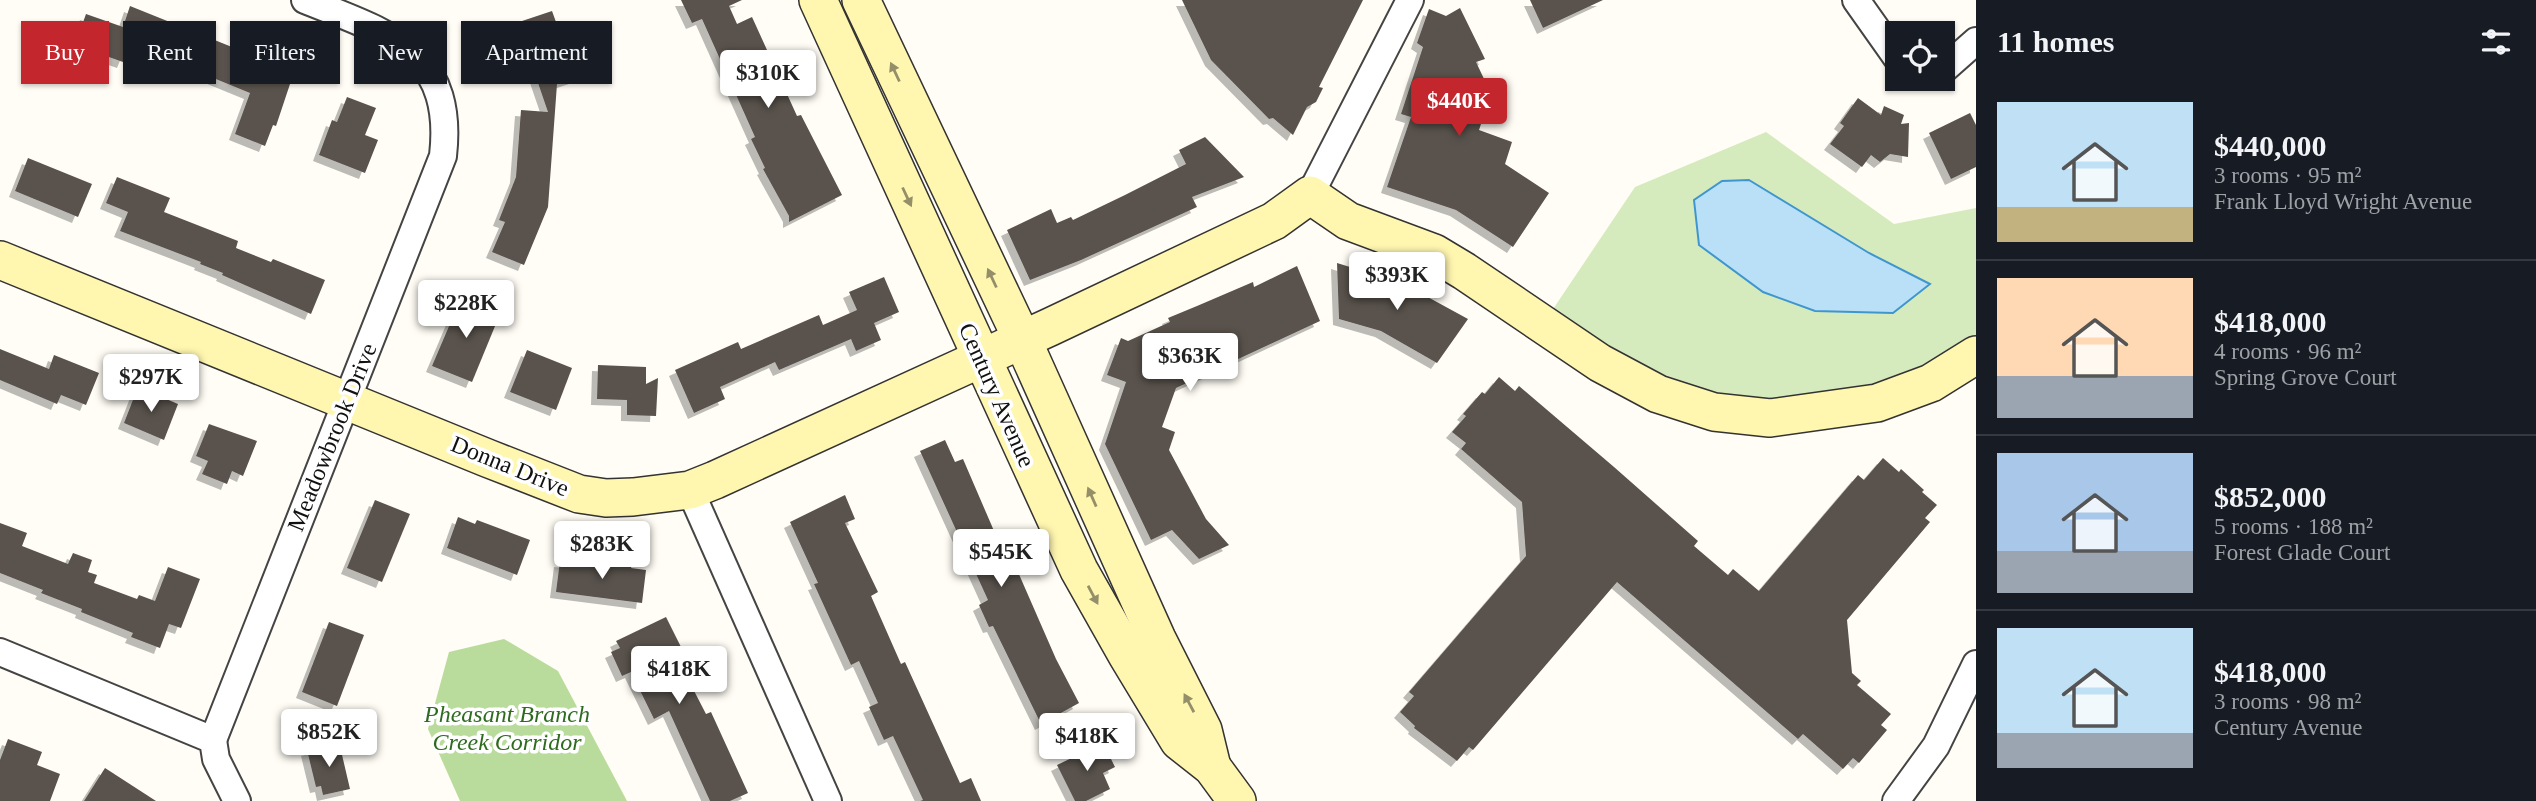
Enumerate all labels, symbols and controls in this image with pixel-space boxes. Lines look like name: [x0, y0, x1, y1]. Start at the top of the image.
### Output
chip: Buy: [21, 21, 109, 84]
chip: Rent: [123, 21, 216, 84]
chip: Filters: [230, 21, 340, 84]
chip: New: [354, 21, 447, 84]
chip: Apartment: [461, 21, 612, 84]
map controls: [1885, 21, 1955, 91]
button: locate: [1885, 21, 1955, 91]
icon: filters: [2477, 23, 2515, 61]
text: 11 homes: [1997, 25, 2115, 58]
pin: $310K: [719, 50, 817, 110]
text: $310K: [736, 60, 800, 85]
one-way arrow: [889, 62, 900, 82]
pin: $440K: [1410, 78, 1508, 138]
text: $440K: [1427, 88, 1491, 113]
text: $440,000: [2214, 129, 2327, 162]
icon: home: [2053, 130, 2137, 214]
text: 3 rooms · 95 m²: [2214, 163, 2361, 188]
one-way arrow: [901, 187, 913, 207]
text: Frank Lloyd Wright Avenue: [2214, 189, 2472, 214]
pin: $393K: [1348, 252, 1446, 312]
text: $393K: [1365, 262, 1429, 287]
one-way arrow: [986, 268, 997, 288]
pin: $228K: [417, 280, 515, 340]
text: $228K: [434, 290, 498, 315]
text: $418,000: [2214, 305, 2327, 338]
icon: home: [2053, 306, 2137, 390]
street label: Century Avenue: [954, 319, 1040, 471]
pin: $363K: [1141, 334, 1239, 393]
street label: Meadowbrook Drive: [282, 339, 382, 535]
text: 4 rooms · 96 m²: [2214, 339, 2361, 364]
text: $363K: [1158, 343, 1222, 368]
pin: $297K: [102, 354, 200, 414]
text: $297K: [119, 364, 183, 389]
text: Spring Grove Court: [2214, 365, 2397, 390]
street label: Donna Drive: [447, 431, 573, 501]
text: $852,000: [2214, 480, 2327, 513]
icon: home: [2053, 481, 2137, 565]
one-way arrow: [1086, 487, 1098, 507]
text: 5 rooms · 188 m²: [2214, 514, 2373, 539]
pin: $283K: [553, 522, 651, 581]
pin: $545K: [952, 530, 1050, 589]
text: $283K: [570, 531, 634, 556]
text: $545K: [969, 539, 1033, 564]
text: Forest Glade Court: [2214, 540, 2390, 565]
one-way arrow: [1087, 585, 1099, 605]
pin: $418K: [630, 646, 728, 706]
text: $418,000: [2214, 655, 2327, 688]
text: $418K: [647, 656, 711, 681]
icon: home: [2053, 656, 2137, 740]
text: 3 rooms · 98 m²: [2214, 689, 2361, 714]
one-way arrow: [1183, 694, 1195, 713]
park label: Pheasant Branch Creek Corridor: [423, 701, 590, 755]
pin: $852K: [280, 710, 378, 769]
pin: $418K: [1038, 714, 1136, 773]
text: Century Avenue: [2214, 715, 2362, 740]
text: $852K: [297, 719, 361, 744]
text: $418K: [1055, 723, 1119, 748]

